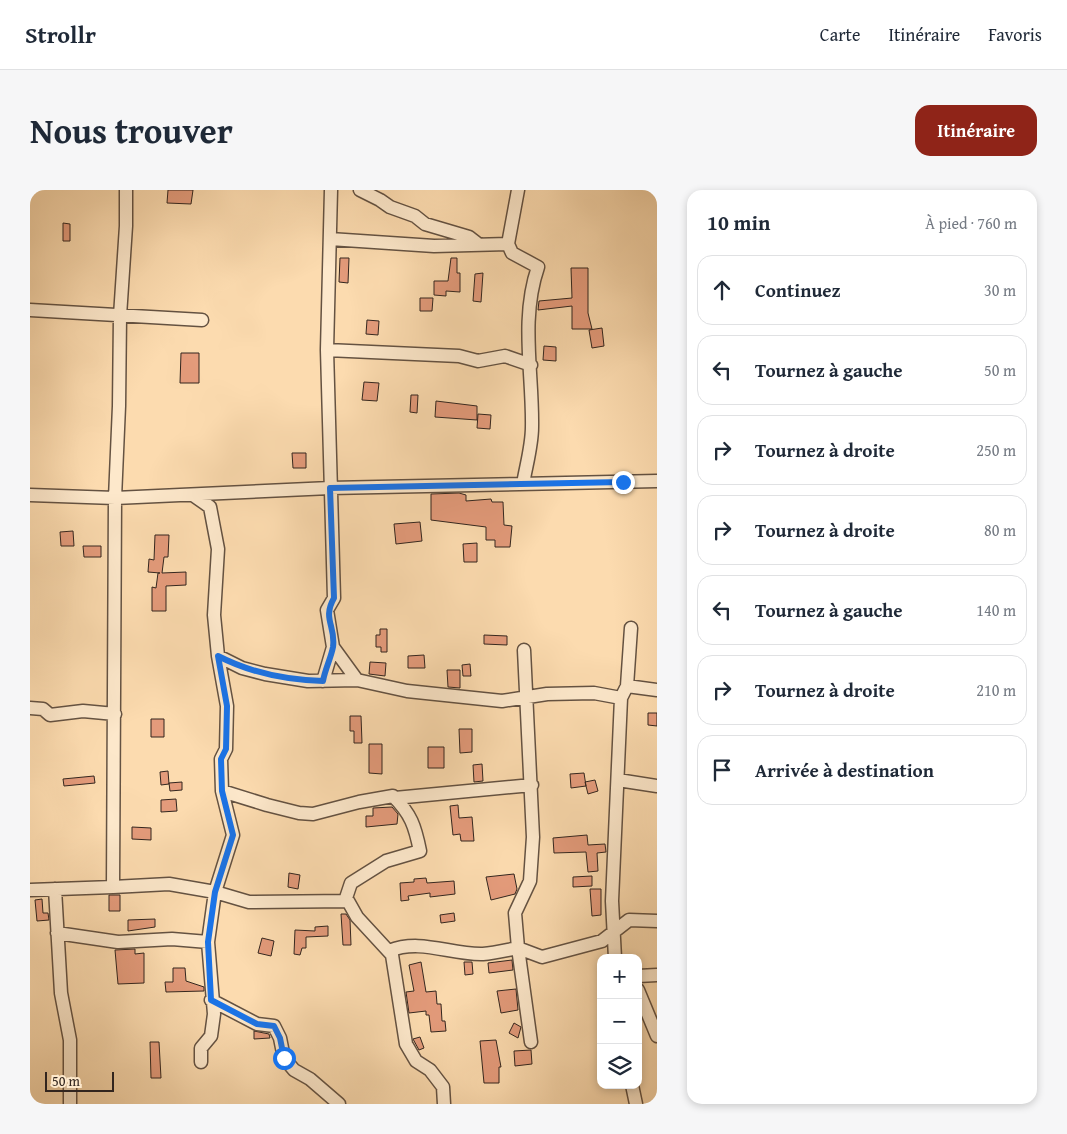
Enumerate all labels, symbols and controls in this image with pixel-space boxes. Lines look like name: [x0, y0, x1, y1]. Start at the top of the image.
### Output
text: Strollr: [25, 17, 96, 52]
text: Carte: [820, 21, 860, 48]
text: Itinéraire: [888, 21, 960, 48]
text: Favoris: [988, 21, 1042, 48]
text: Nous trouver: [30, 105, 233, 156]
button: Itinéraire: [915, 105, 1037, 156]
text: 10 min: [707, 207, 770, 238]
text: À pied · 760 m: [925, 211, 1017, 235]
icon: ahead: [708, 276, 736, 304]
text: Continuez: [755, 276, 841, 304]
text: 30 m: [984, 278, 1016, 302]
icon: left: [708, 356, 736, 384]
text: Tournez à gauche: [755, 356, 903, 384]
text: 50 m: [984, 358, 1016, 382]
icon: right: [708, 436, 736, 464]
text: Tournez à droite: [755, 436, 895, 464]
text: 250 m: [976, 438, 1016, 462]
route end: [612, 471, 635, 494]
icon: right: [708, 516, 736, 544]
text: Tournez à droite: [755, 516, 895, 544]
text: 80 m: [984, 518, 1016, 542]
icon: left: [708, 596, 736, 624]
text: Tournez à gauche: [755, 596, 903, 624]
text: 140 m: [976, 598, 1016, 622]
icon: right: [708, 676, 736, 704]
text: Tournez à droite: [755, 676, 895, 704]
text: 210 m: [976, 678, 1016, 702]
icon: arrive: [708, 756, 736, 784]
text: Arrivée à destination: [755, 756, 934, 784]
map controls: [597, 954, 642, 1089]
button: +: [597, 954, 642, 999]
button: −: [597, 999, 642, 1044]
button: layers: [597, 1044, 642, 1089]
route start: [273, 1047, 296, 1070]
scale bar: [45, 1069, 114, 1092]
text: 50 m: [52, 1071, 80, 1091]

